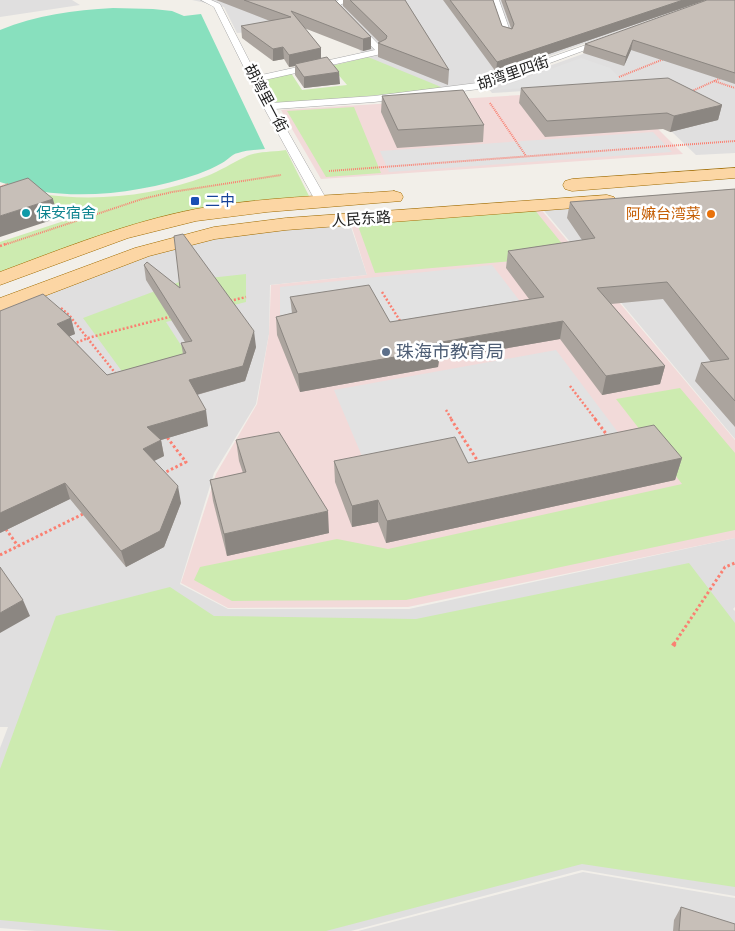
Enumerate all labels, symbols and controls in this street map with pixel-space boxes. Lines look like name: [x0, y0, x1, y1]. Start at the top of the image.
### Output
street label: 胡湾里四街: [475, 52, 551, 94]
street label: 胡湾里一街: [240, 61, 292, 135]
place label: 二中: [205, 192, 235, 210]
marker: 二中: [189, 195, 201, 207]
place label: 保安宿舍: [36, 204, 96, 222]
place label: 阿嫲台湾菜: [626, 205, 701, 223]
marker: 保安宿舍: [20, 207, 32, 219]
street label: 人民东路: [330, 208, 392, 230]
marker: 阿嫲台湾菜: [705, 208, 717, 220]
place label: 珠海市教育局: [396, 341, 504, 363]
marker: 珠海市教育局: [380, 346, 392, 358]

